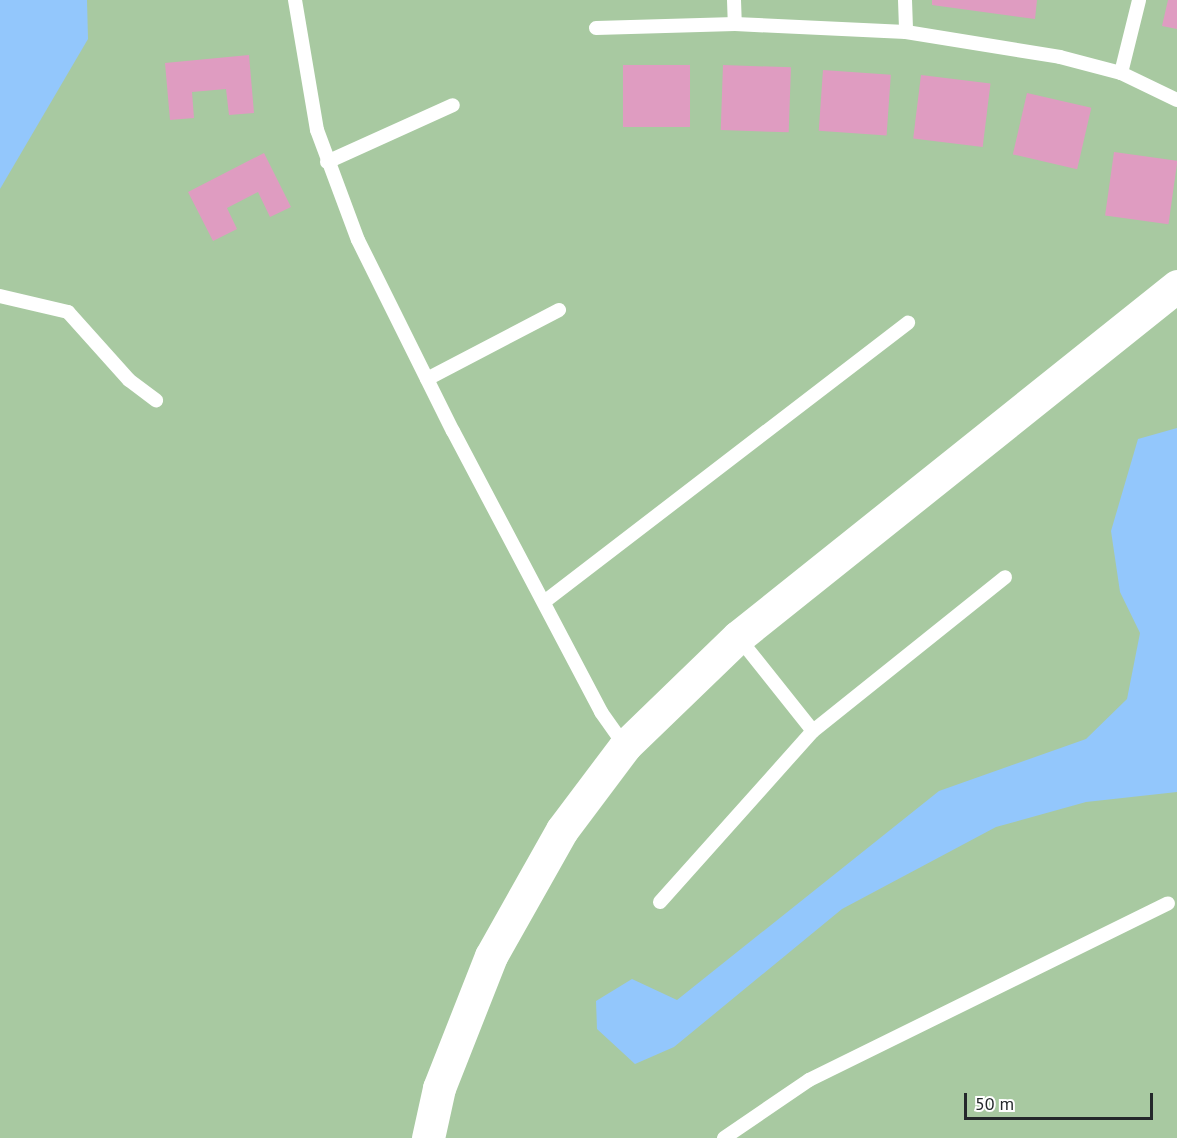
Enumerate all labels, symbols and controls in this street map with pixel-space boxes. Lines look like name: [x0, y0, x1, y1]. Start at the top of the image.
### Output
scale bar: [967, 1081, 1156, 1119]
text: 50 m: [975, 1092, 1014, 1115]

